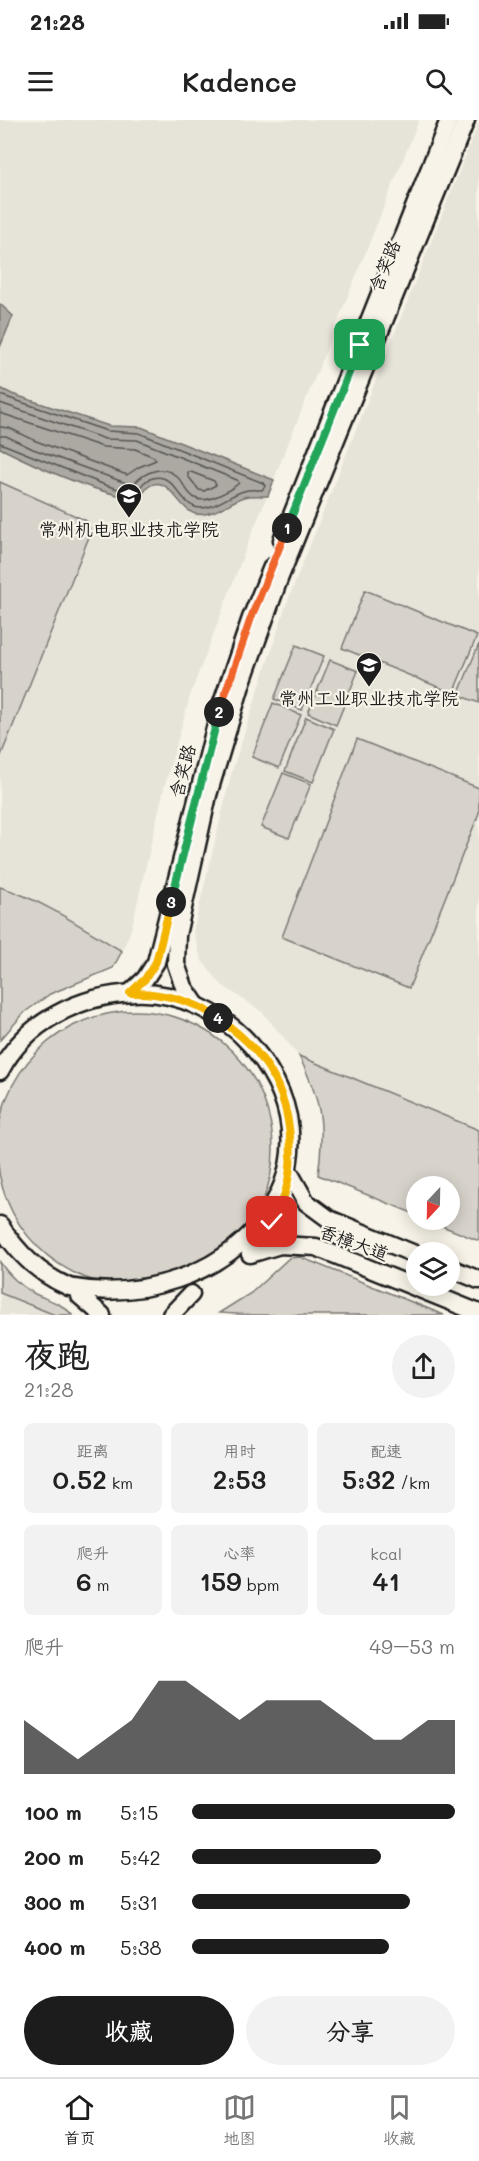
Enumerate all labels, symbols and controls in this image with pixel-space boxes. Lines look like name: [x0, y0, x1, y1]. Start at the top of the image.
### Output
text: 21:28: [30, 7, 85, 36]
text: Kadence: [182, 64, 297, 99]
icon: menu: [24, 65, 57, 98]
icon: search: [422, 65, 455, 98]
street label: 含笑路: [363, 236, 405, 295]
pin: [334, 319, 385, 370]
icon: arrive: [343, 328, 376, 361]
school or university icon: 常州机电职业技术学院: [114, 481, 144, 519]
pin: 1: [272, 513, 302, 543]
place label: 常州机电职业技术学院: [39, 517, 219, 541]
text: 1: [283, 517, 291, 538]
school or university icon: 常州工业职业技术学院: [354, 650, 384, 688]
place label: 常州工业职业技术学院: [279, 686, 459, 710]
pin: 2: [204, 697, 234, 727]
text: 2: [215, 701, 223, 722]
street label: 含笑路: [163, 742, 201, 800]
pin: 3: [156, 887, 186, 917]
text: 3: [166, 891, 176, 912]
pin: 4: [203, 1003, 233, 1033]
text: 4: [213, 1007, 223, 1028]
north arrow: [406, 1176, 460, 1230]
map controls: [406, 1176, 460, 1296]
pin: [246, 1196, 297, 1247]
icon: check: [255, 1205, 288, 1238]
street label: 香樟大道: [316, 1218, 392, 1266]
button: layers: [406, 1242, 460, 1296]
text: 夜跑: [24, 1332, 90, 1375]
button: share: [392, 1335, 455, 1398]
text: 21:28: [24, 1376, 74, 1402]
text: 距离: [77, 1440, 109, 1461]
text: 用时: [223, 1440, 256, 1461]
text: 配速: [370, 1440, 402, 1461]
text: 0.52: [53, 1462, 107, 1496]
text: 2:53: [213, 1462, 266, 1496]
text: 5:32: [342, 1462, 395, 1496]
text: km: [107, 1472, 133, 1493]
text: /km: [395, 1472, 430, 1493]
text: 爬升: [77, 1542, 109, 1563]
text: 心率: [223, 1542, 256, 1563]
text: kcal: [370, 1543, 402, 1564]
text: 6: [76, 1564, 92, 1598]
text: 159: [199, 1564, 242, 1598]
text: 41: [372, 1564, 400, 1598]
text: m: [92, 1574, 110, 1595]
text: bpm: [242, 1574, 280, 1595]
text: 爬升: [24, 1633, 64, 1659]
text: 49–53 m: [369, 1633, 455, 1659]
text: 100 m: [24, 1799, 82, 1825]
text: 5:15: [120, 1799, 158, 1825]
text: 200 m: [24, 1844, 84, 1870]
text: 5:42: [120, 1844, 161, 1870]
text: 300 m: [24, 1889, 85, 1915]
text: 5:31: [120, 1889, 159, 1915]
text: 400 m: [24, 1934, 85, 1960]
text: 5:38: [120, 1934, 162, 1960]
button: 收藏: [24, 1996, 234, 2065]
button: 分享: [246, 1996, 455, 2065]
tab: 首页: [63, 2091, 96, 2149]
tab: 地图: [223, 2091, 256, 2149]
tab: 收藏: [383, 2091, 416, 2149]

